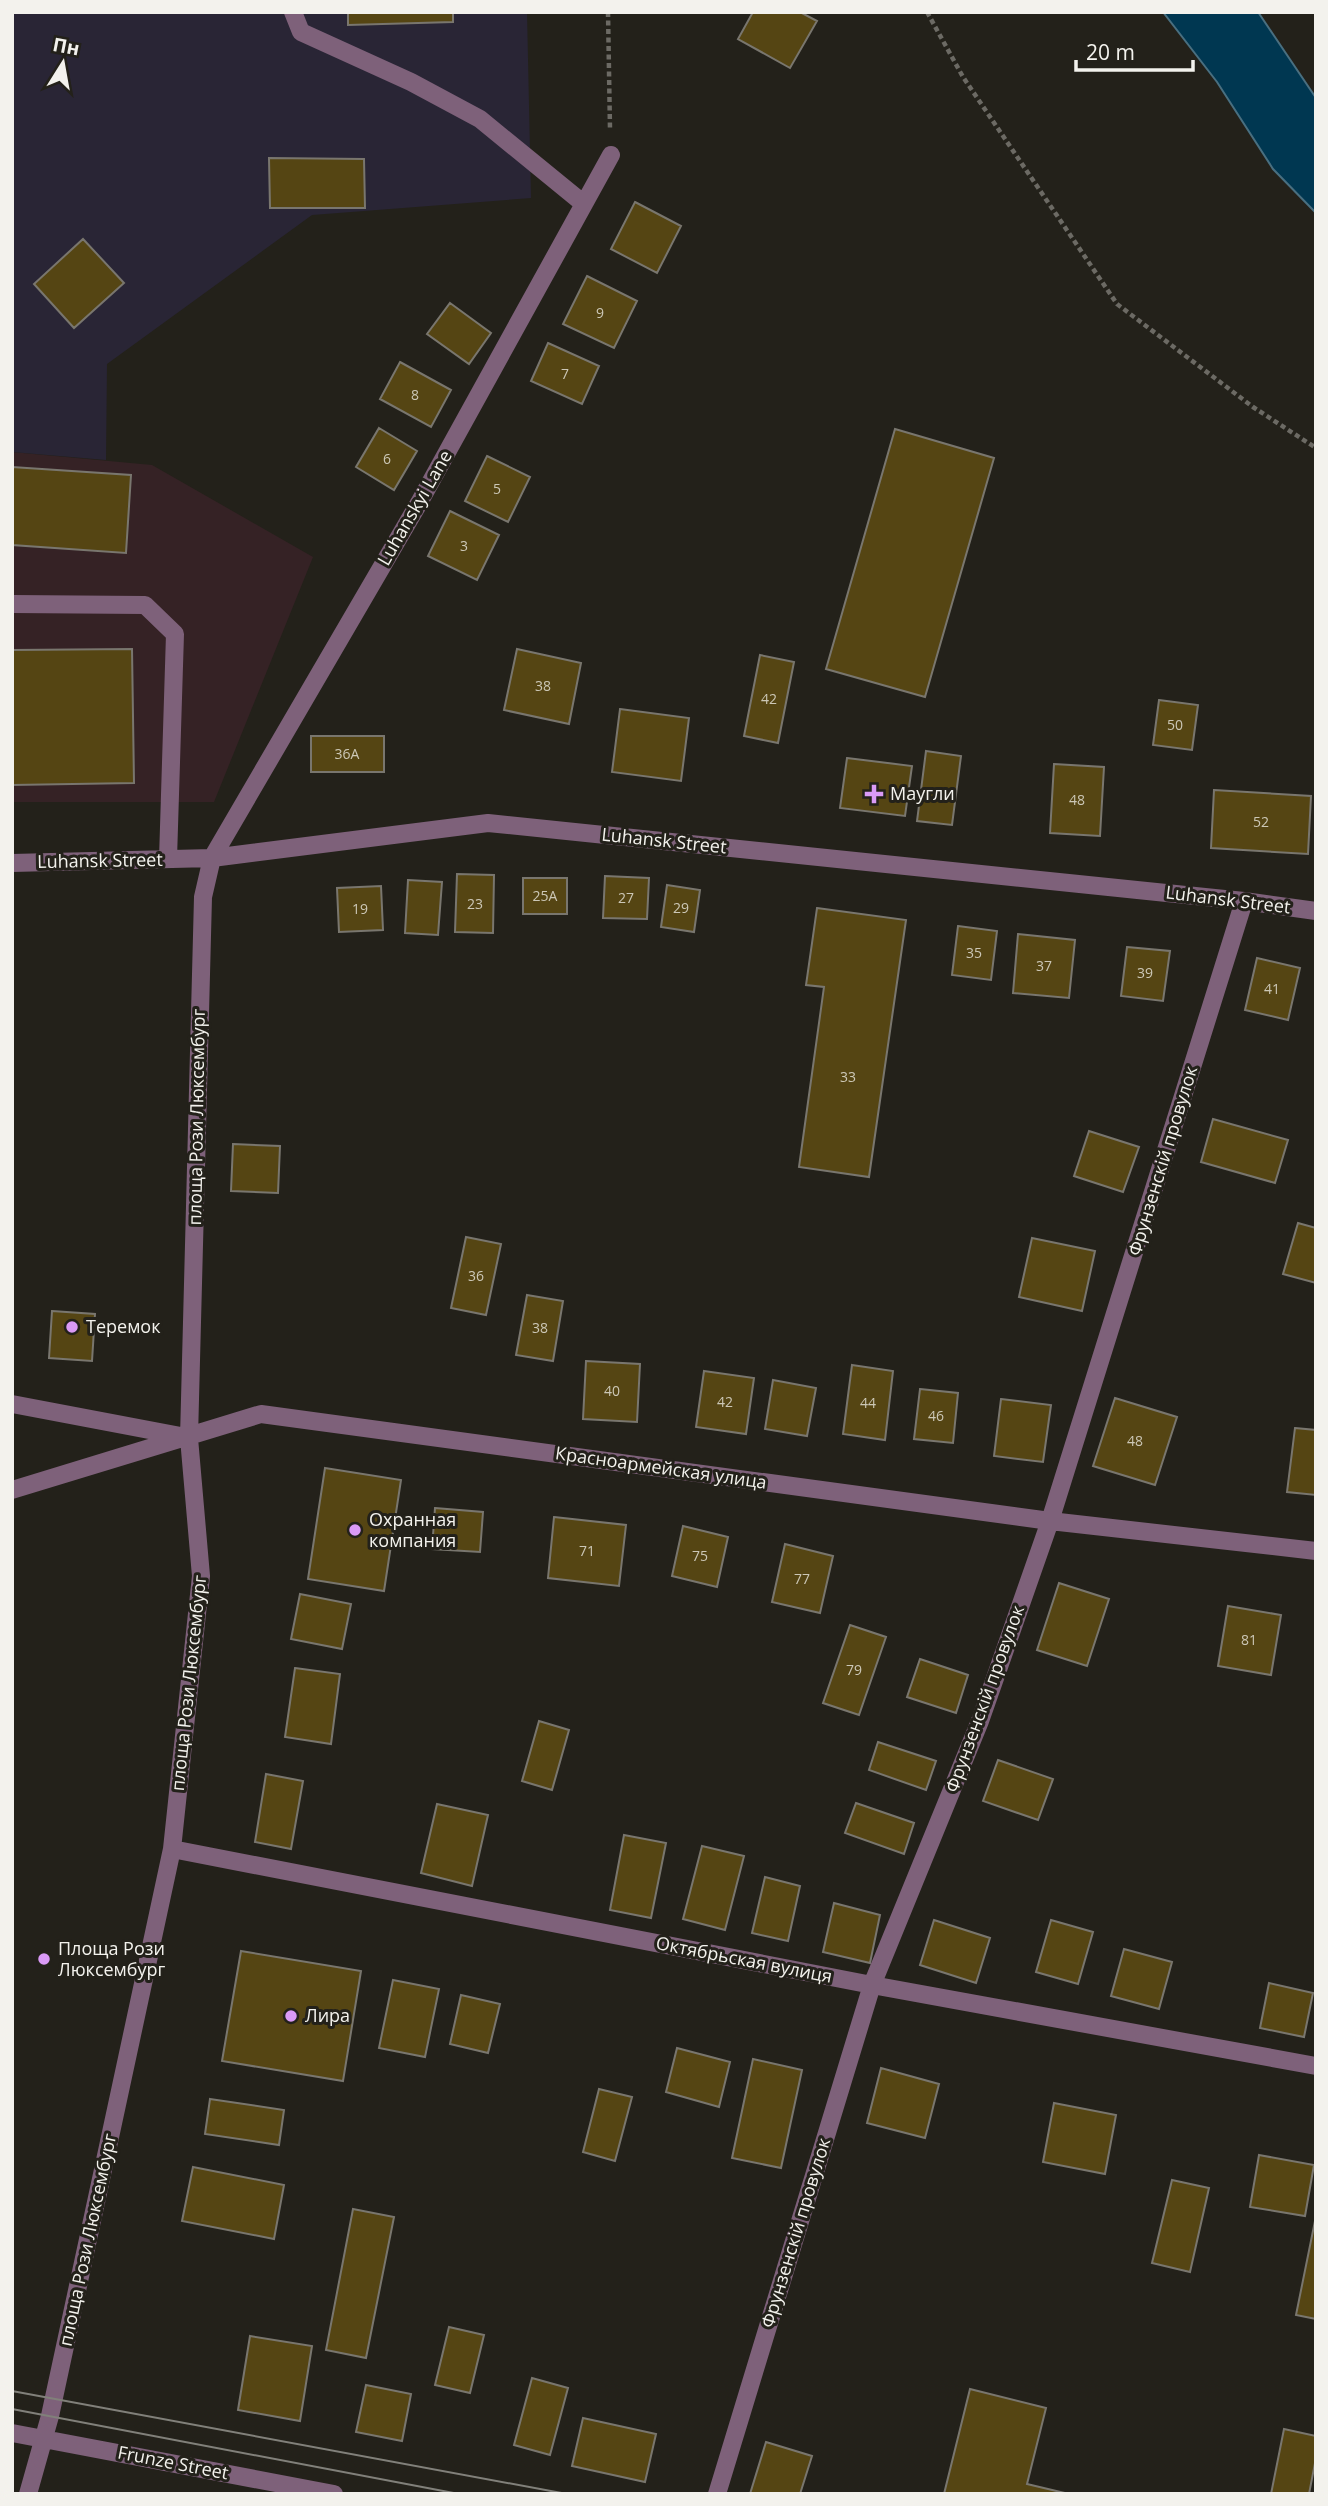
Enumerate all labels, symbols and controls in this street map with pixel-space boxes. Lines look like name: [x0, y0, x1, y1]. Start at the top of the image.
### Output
north arrow: [28, 28, 98, 98]
scale bar: [1076, 28, 1193, 72]
text: Пн: [51, 31, 82, 62]
text: 20 m: [1086, 38, 1135, 66]
house number: 9: [596, 303, 604, 322]
house number: 7: [561, 364, 569, 383]
house number: 8: [411, 385, 419, 404]
street label: Luhanskyi Lane: [371, 445, 457, 570]
house number: 6: [383, 449, 391, 468]
house number: 5: [493, 479, 501, 498]
house number: 3: [460, 536, 468, 555]
house number: 38: [535, 676, 551, 695]
house number: 42: [761, 689, 777, 708]
house number: 50: [1167, 715, 1183, 734]
house number: 36А: [335, 744, 360, 763]
place label: Маугли: [890, 781, 955, 805]
marker: Маугли: [864, 784, 884, 804]
house number: 48: [1069, 790, 1085, 809]
house number: 52: [1253, 812, 1269, 831]
street label: Luhansk Street: [600, 822, 728, 858]
street label: Luhansk Street: [37, 847, 163, 873]
street label: Luhansk Street: [1164, 879, 1292, 919]
house number: 25А: [533, 886, 558, 905]
house number: 27: [618, 888, 634, 907]
house number: 23: [467, 894, 483, 913]
house number: 29: [673, 898, 689, 917]
house number: 19: [352, 899, 368, 918]
house number: 35: [966, 943, 982, 962]
house number: 37: [1036, 956, 1052, 975]
house number: 39: [1137, 963, 1153, 982]
house number: 41: [1264, 979, 1280, 998]
street label: площа Рози Люксембург: [182, 1008, 210, 1226]
street label: Фрунзенскій провулок: [1122, 1062, 1203, 1259]
house number: 33: [840, 1067, 856, 1086]
house number: 36: [468, 1266, 484, 1285]
place label: Теремок: [86, 1314, 161, 1338]
house number: 38: [532, 1318, 548, 1337]
marker: Теремок: [64, 1319, 80, 1335]
house number: 40: [604, 1381, 620, 1400]
house number: 42: [717, 1392, 733, 1411]
house number: 44: [860, 1393, 876, 1412]
house number: 46: [928, 1406, 944, 1425]
house number: 48: [1127, 1431, 1143, 1450]
street label: Красноармейская улица: [554, 1440, 768, 1494]
place label: Охранная компания: [369, 1507, 456, 1552]
marker: Охранная компания: [347, 1522, 363, 1538]
house number: 71: [579, 1541, 595, 1560]
house number: 75: [692, 1546, 708, 1565]
house number: 77: [794, 1569, 810, 1588]
street label: площа Рози Люксембург: [165, 1574, 211, 1792]
street label: Фрунзенскій провулок: [939, 1601, 1029, 1795]
house number: 81: [1241, 1630, 1257, 1649]
house number: 79: [846, 1660, 862, 1679]
street label: Октябрьская вулиця: [654, 1930, 834, 1988]
place label: Площа Рози Люксембург: [58, 1936, 166, 1981]
marker: Площа Рози Люксембург: [36, 1951, 52, 1967]
place label: Лира: [305, 2003, 350, 2027]
marker: Лира: [283, 2008, 299, 2024]
street label: площа Рози Люксембург: [53, 2131, 121, 2348]
street label: Фрунзенскій провулок: [755, 2134, 836, 2331]
street label: Frunze Street: [116, 2440, 231, 2485]

